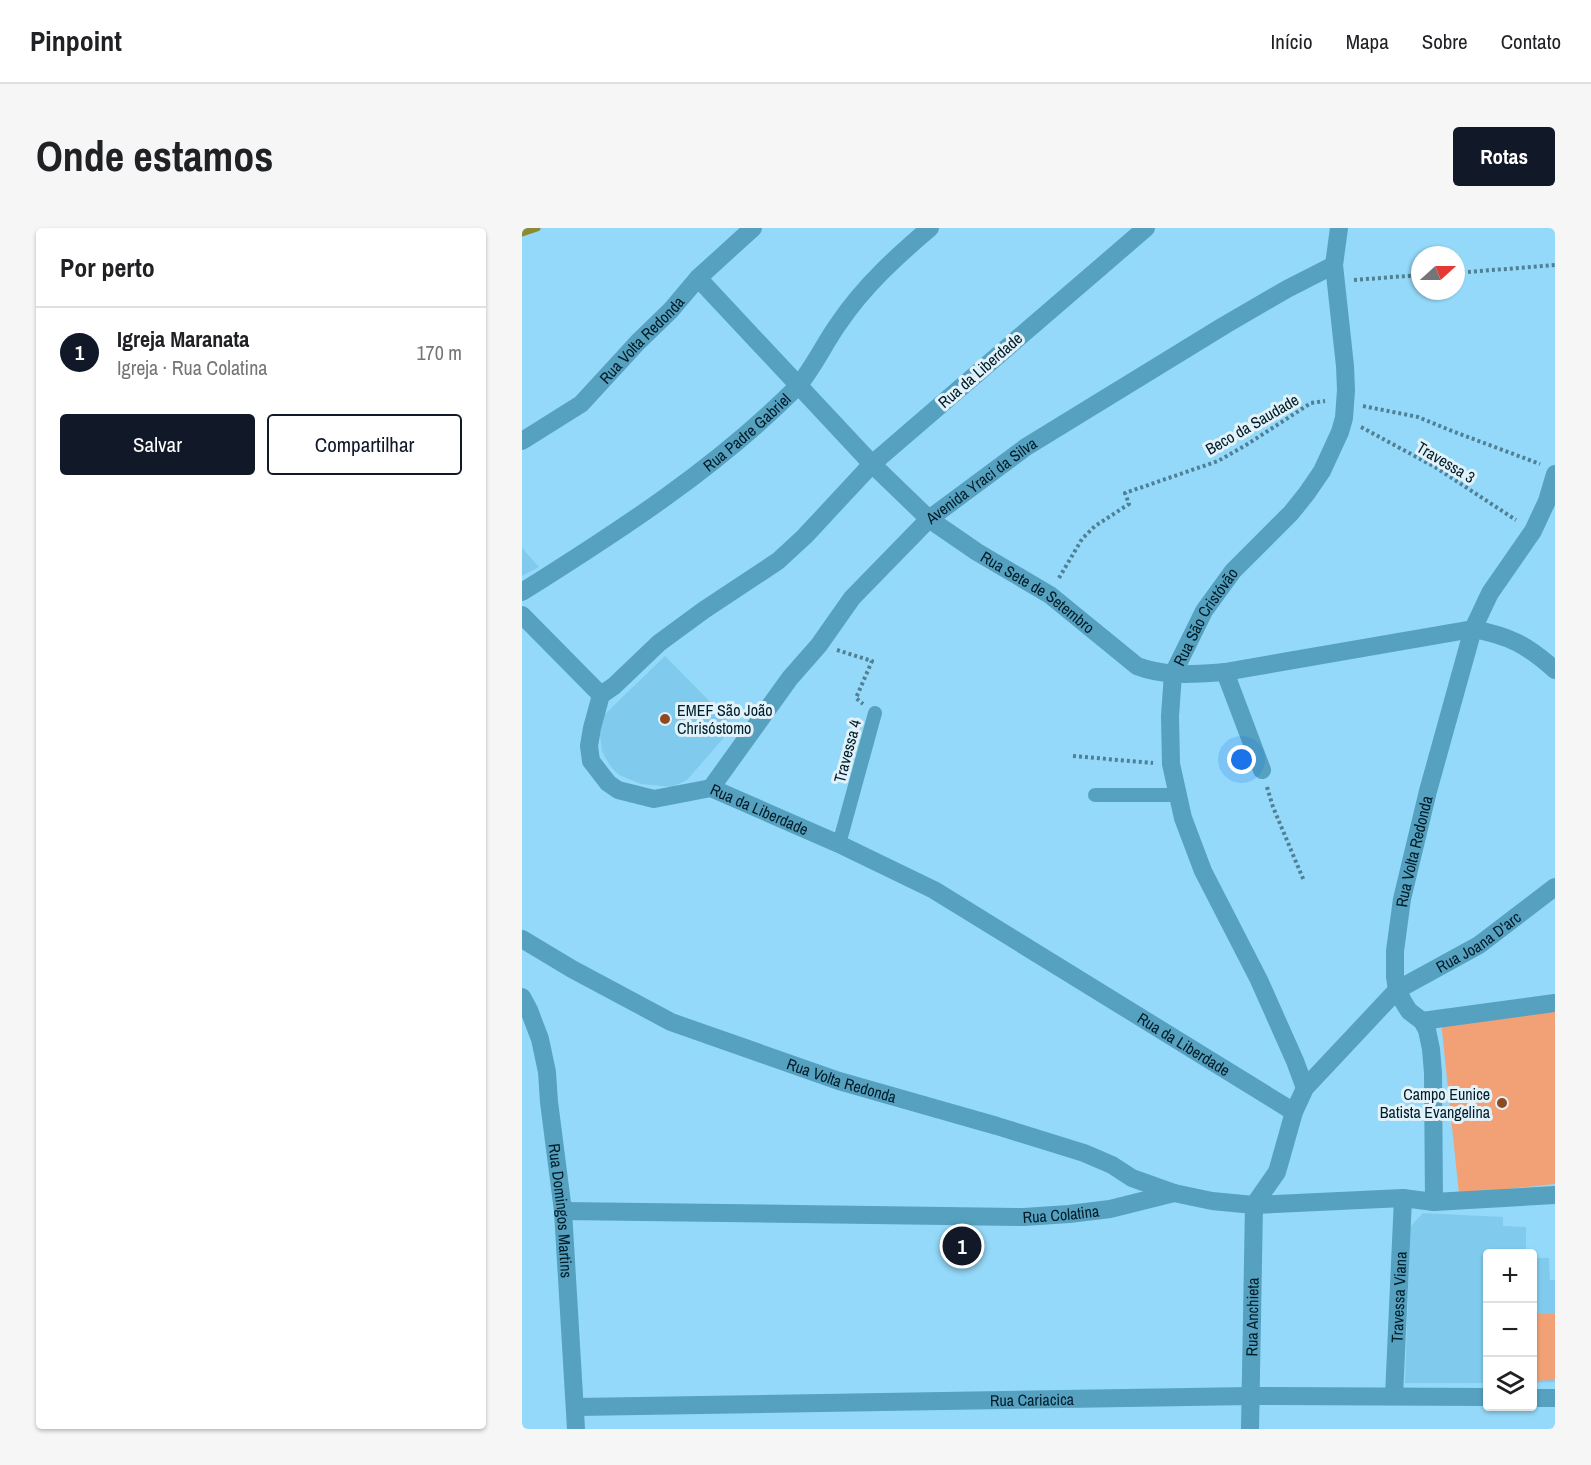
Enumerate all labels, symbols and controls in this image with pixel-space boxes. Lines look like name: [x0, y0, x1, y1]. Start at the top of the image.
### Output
text: Pinpoint: [30, 22, 122, 60]
text: Início: [1271, 27, 1313, 56]
text: Mapa: [1346, 27, 1389, 56]
text: Sobre: [1422, 27, 1468, 56]
text: Contato: [1501, 27, 1561, 56]
button: Rotas: [1453, 127, 1555, 186]
text: Onde estamos: [36, 128, 273, 184]
north arrow: [1411, 246, 1465, 300]
text: Por perto: [60, 250, 155, 285]
street label: Rua Volta Redonda: [594, 291, 690, 388]
text: Igreja Maranata: [117, 324, 249, 354]
street label: Rua da Liberdade: [933, 327, 1027, 413]
text: 1: [75, 339, 84, 366]
text: 170 m: [416, 339, 462, 366]
text: Igreja · Rua Colatina: [117, 354, 267, 381]
street label: Rua Padre Gabriel: [698, 388, 795, 476]
street label: Beco da Saudade: [1201, 388, 1303, 460]
button: Salvar: [60, 414, 255, 475]
button: Compartilhar: [267, 414, 462, 475]
street label: Avenida Yraci da Silva: [920, 432, 1041, 529]
street label: Travessa 3: [1413, 436, 1479, 488]
street label: Rua Sete de Setembro: [977, 546, 1099, 638]
street label: Rua São Cristóvão: [1168, 563, 1243, 669]
place label: EMEF São João Chrisóstomo: [677, 699, 773, 739]
marker: EMEF São João Chrisóstomo: [658, 712, 672, 726]
street label: Travessa 4: [828, 717, 866, 785]
your location: [1227, 745, 1256, 774]
street label: Rua da Liberdade: [707, 778, 812, 840]
street label: Rua Volta Redonda: [1390, 793, 1438, 908]
street label: Rua Joana D'arc: [1432, 906, 1526, 978]
street label: Rua da Liberdade: [1133, 1007, 1234, 1081]
street label: Rua Volta Redonda: [784, 1053, 900, 1108]
place label: Campo Eunice Batista Evangelina: [1380, 1083, 1491, 1123]
marker: Campo Eunice Batista Evangelina: [1495, 1096, 1509, 1110]
street label: Rua Domingos Martins: [543, 1142, 578, 1279]
street label: Rua Colatina: [1022, 1199, 1101, 1228]
pin: 1: [942, 1224, 982, 1268]
map controls: [1483, 1249, 1537, 1411]
button: +: [1483, 1249, 1537, 1303]
street label: Travessa Viana: [1385, 1250, 1412, 1343]
street label: Rua Anchieta: [1240, 1277, 1264, 1357]
button: −: [1483, 1303, 1537, 1357]
button: layers: [1483, 1357, 1537, 1411]
street label: Rua Cariacica: [990, 1388, 1075, 1411]

